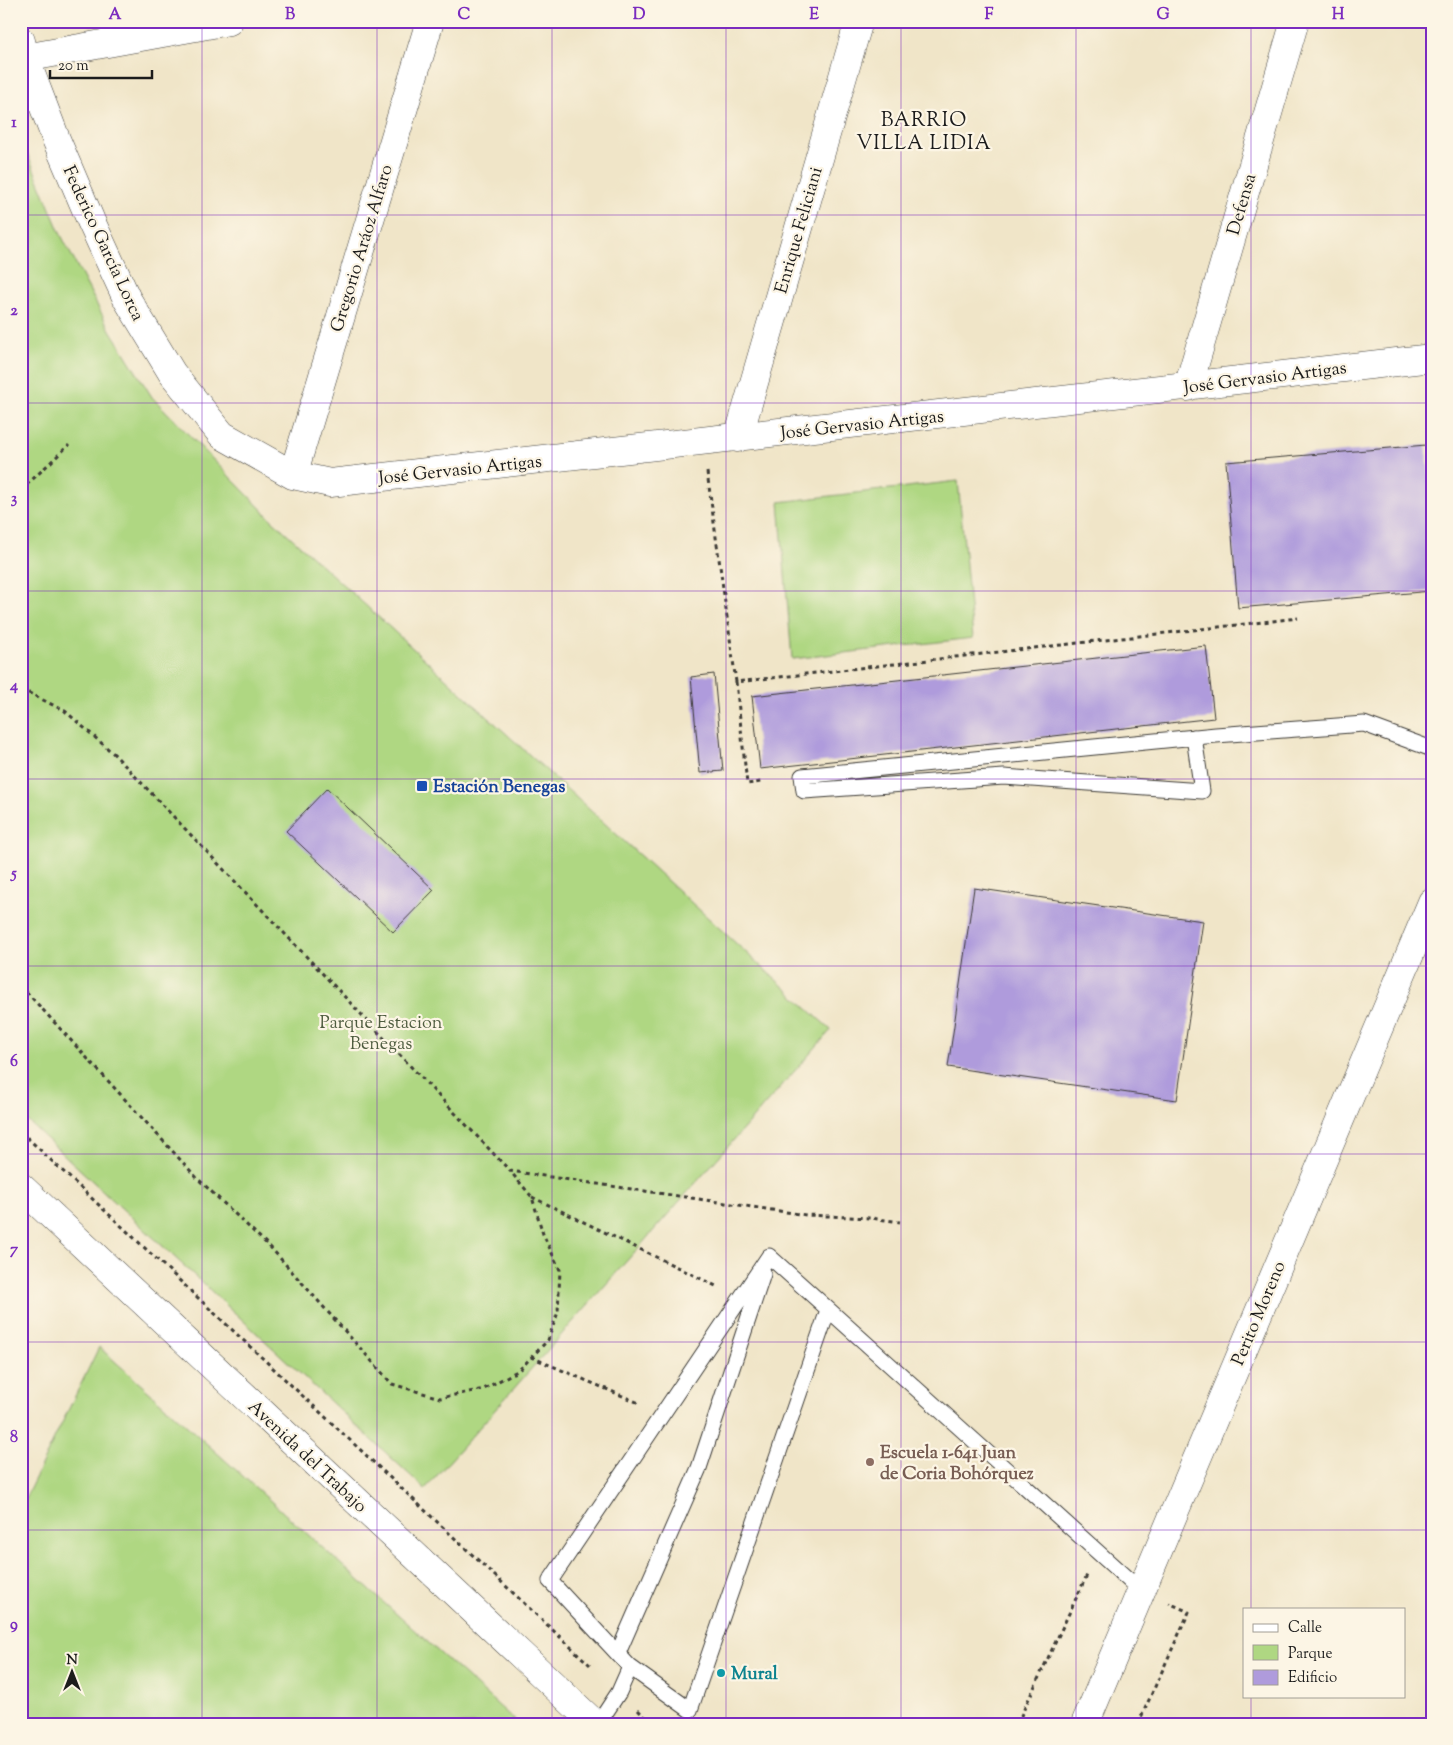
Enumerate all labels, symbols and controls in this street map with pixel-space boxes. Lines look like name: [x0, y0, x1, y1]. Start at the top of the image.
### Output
text: A: [109, 4, 122, 27]
text: B: [285, 4, 295, 27]
text: C: [458, 4, 471, 27]
text: D: [633, 4, 646, 27]
text: E: [809, 4, 819, 27]
text: F: [985, 4, 994, 27]
text: G: [1156, 4, 1170, 27]
text: H: [1332, 4, 1345, 27]
scale bar: [50, 48, 152, 80]
text: 20 m: [58, 56, 89, 77]
district label: BARRIO VILLA LIDIA: [856, 107, 992, 159]
text: 1: [11, 112, 17, 135]
street label: Federico García Lorca: [55, 162, 150, 326]
street label: Gregorio Aráoz Alfaro: [325, 162, 401, 336]
street label: Enrique Feliciani: [769, 164, 830, 297]
street label: Defensa: [1222, 171, 1264, 238]
text: 2: [10, 300, 18, 323]
street label: José Gervasio Artigas: [1181, 356, 1348, 402]
street label: José Gervasio Artigas: [778, 404, 945, 448]
street label: José Gervasio Artigas: [376, 449, 543, 493]
text: 3: [11, 488, 18, 511]
text: 4: [9, 675, 18, 698]
place label: Estación Benegas: [433, 775, 565, 801]
marker: Estación Benegas: [415, 779, 429, 793]
text: 5: [9, 863, 17, 886]
park label: Parque Estacion Benegas: [320, 1011, 443, 1058]
text: 6: [10, 1051, 18, 1074]
text: 7: [10, 1239, 19, 1262]
street label: Perito Moreno: [1226, 1258, 1294, 1370]
street label: Avenida del Trabajo: [241, 1395, 372, 1520]
text: 8: [10, 1427, 18, 1450]
place label: Escuela 1-641 Juan de Coria Bohórquez: [880, 1441, 1034, 1488]
marker: Escuela 1-641 Juan de Coria Bohórquez: [864, 1456, 876, 1468]
legend: [1243, 1608, 1406, 1698]
text: 9: [10, 1614, 18, 1637]
text: Calle: [1288, 1618, 1322, 1639]
text: Parque: [1288, 1644, 1332, 1665]
north arrow: [48, 1648, 98, 1698]
text: N: [66, 1651, 78, 1671]
place label: Mural: [731, 1662, 779, 1688]
marker: Mural: [715, 1667, 727, 1679]
text: Edificio: [1288, 1668, 1337, 1689]

